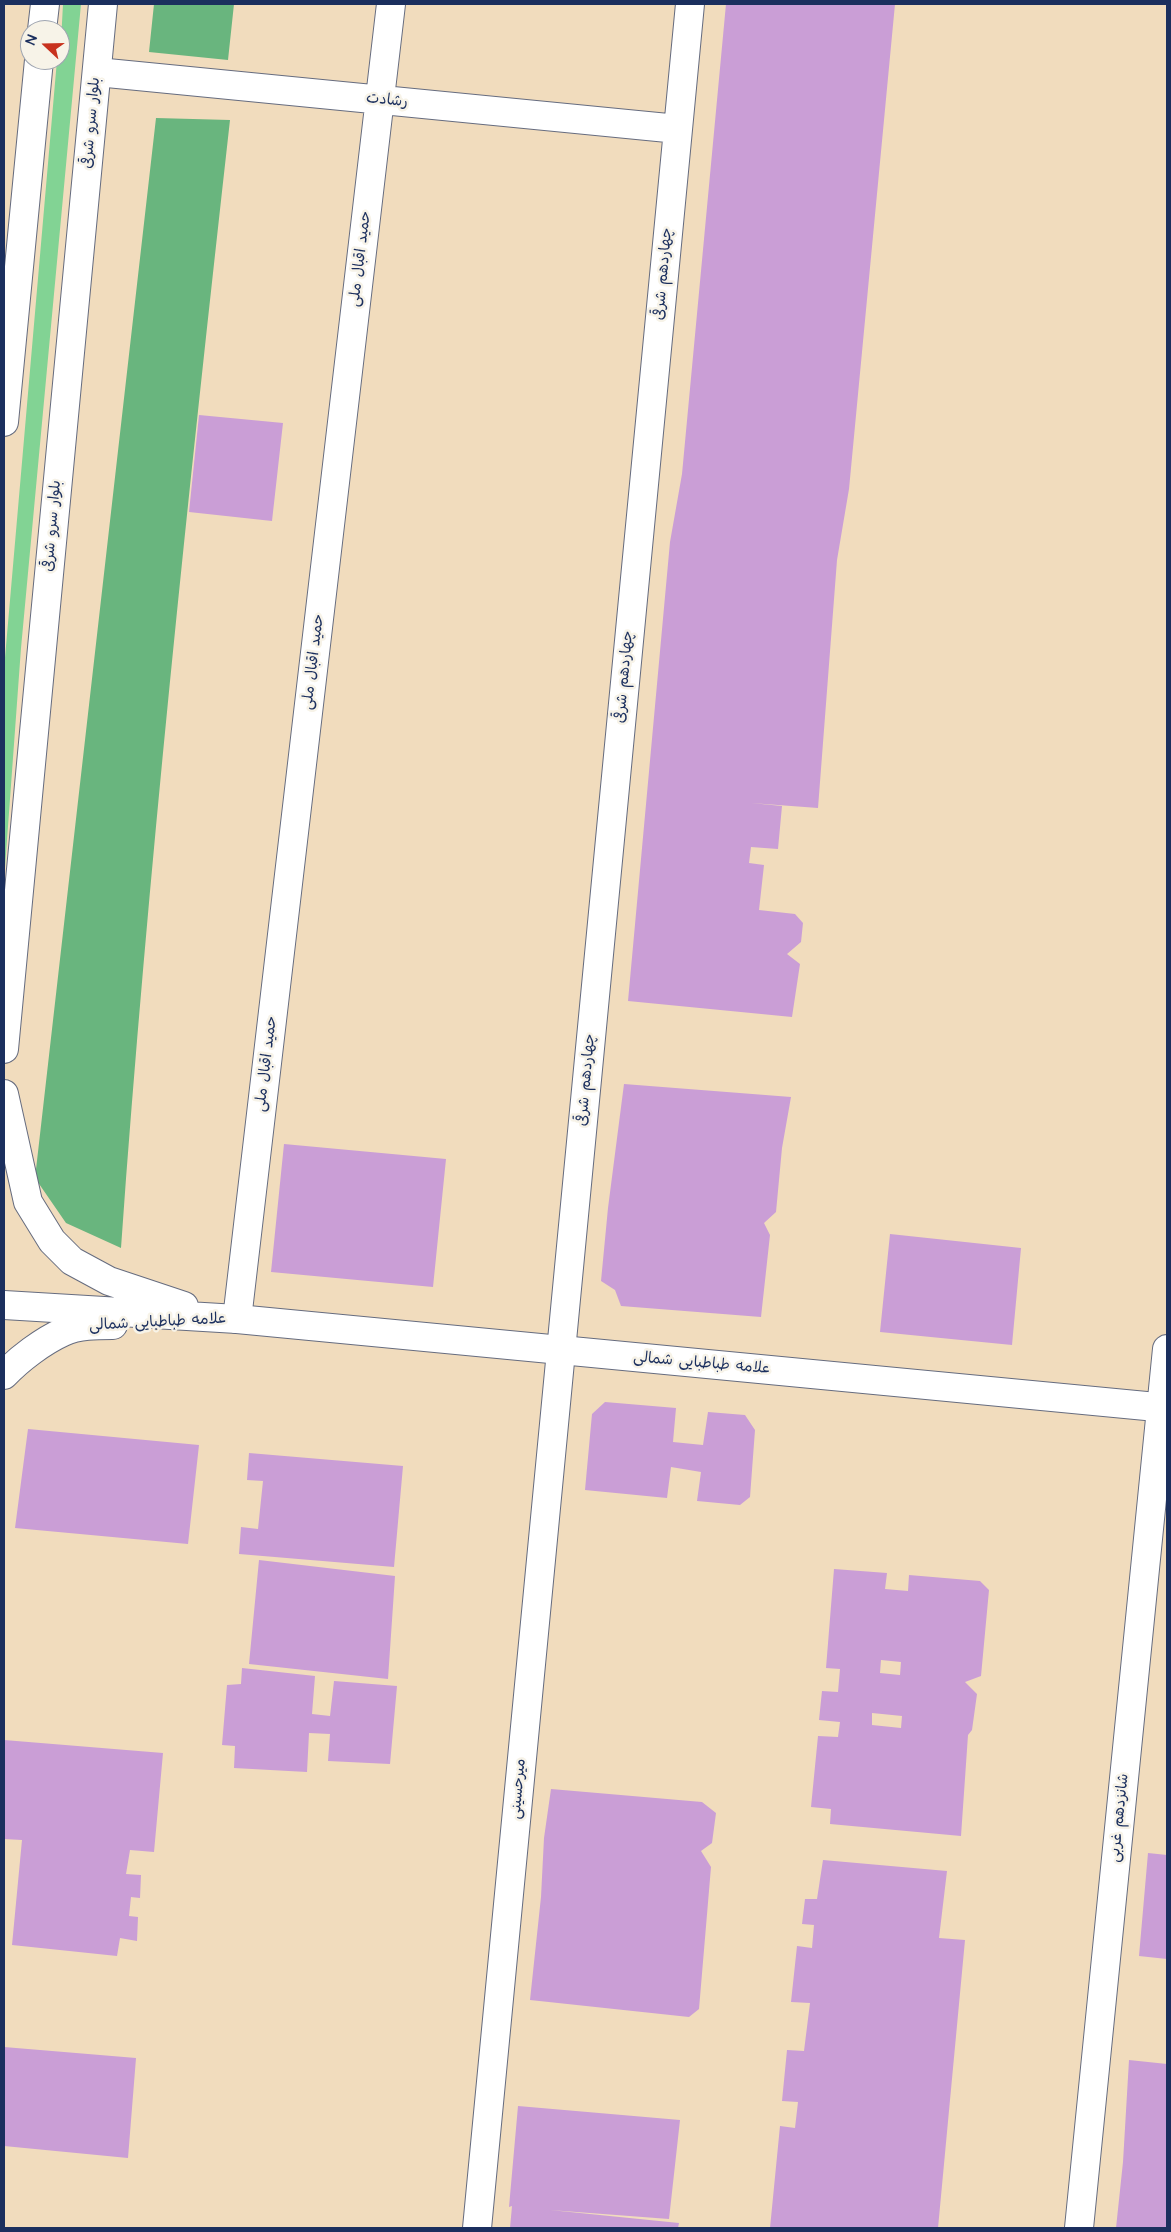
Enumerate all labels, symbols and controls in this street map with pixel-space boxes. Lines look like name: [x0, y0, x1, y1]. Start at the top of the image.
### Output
north arrow: [20, 20, 70, 70]
text: N: [21, 32, 43, 48]
street label: بلوار سرو شرقی: [79, 77, 105, 169]
street label: رشادت: [365, 90, 409, 112]
street label: حمید اقبال ملی: [346, 210, 376, 308]
street label: چهاردهم شرقی: [651, 227, 677, 321]
street label: بلوار سرو شرقی: [40, 480, 66, 572]
street label: حمید اقبال ملی: [299, 613, 329, 711]
street label: چهاردهم شرقی: [612, 630, 638, 724]
street label: حمید اقبال ملی: [252, 1015, 282, 1113]
street label: چهاردهم شرقی: [574, 1033, 600, 1127]
street label: علامه طباطبایی شمالی: [89, 1310, 227, 1336]
street label: علامه طباطبایی شمالی: [633, 1349, 771, 1379]
street label: میرحسینی: [507, 1758, 531, 1820]
street label: شانزدهم غربی: [1106, 1773, 1134, 1863]

